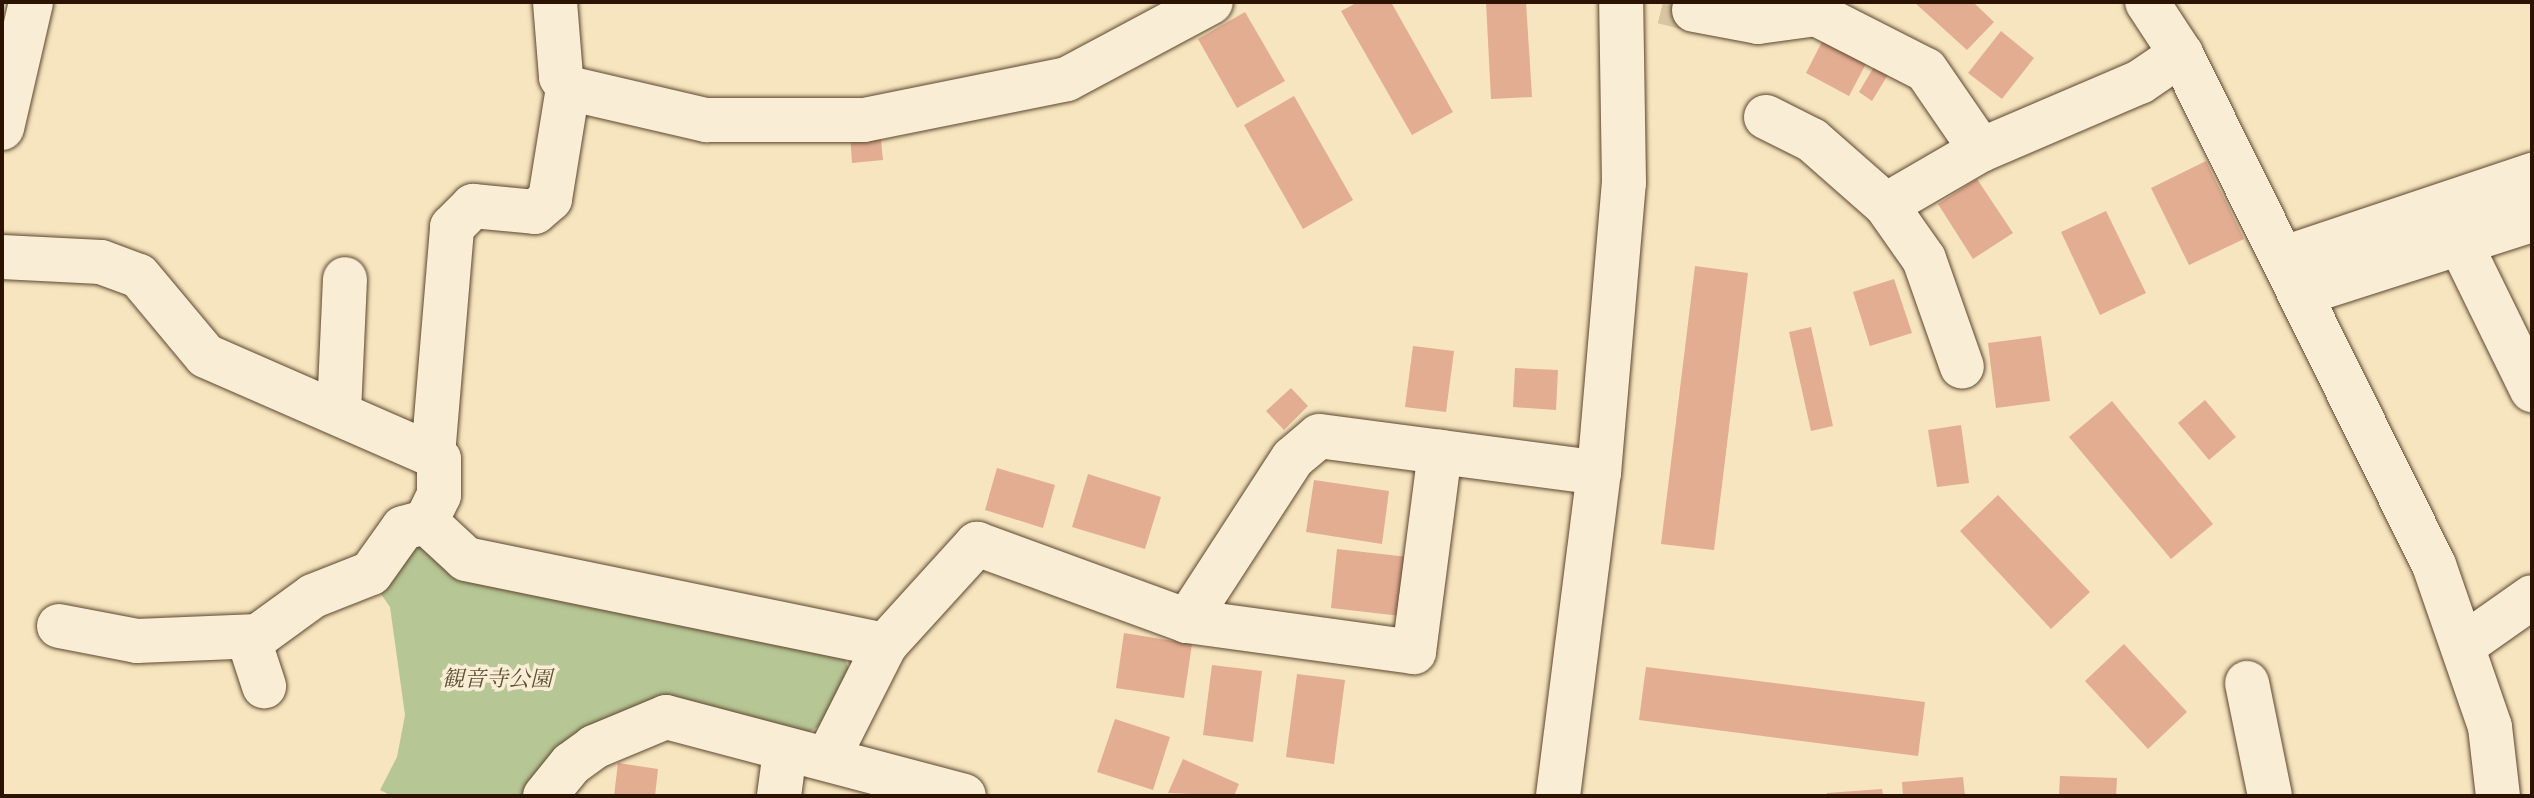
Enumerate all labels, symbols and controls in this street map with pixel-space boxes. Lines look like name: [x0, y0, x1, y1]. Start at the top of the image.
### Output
park label: 観音寺公園: [442, 666, 552, 692]

